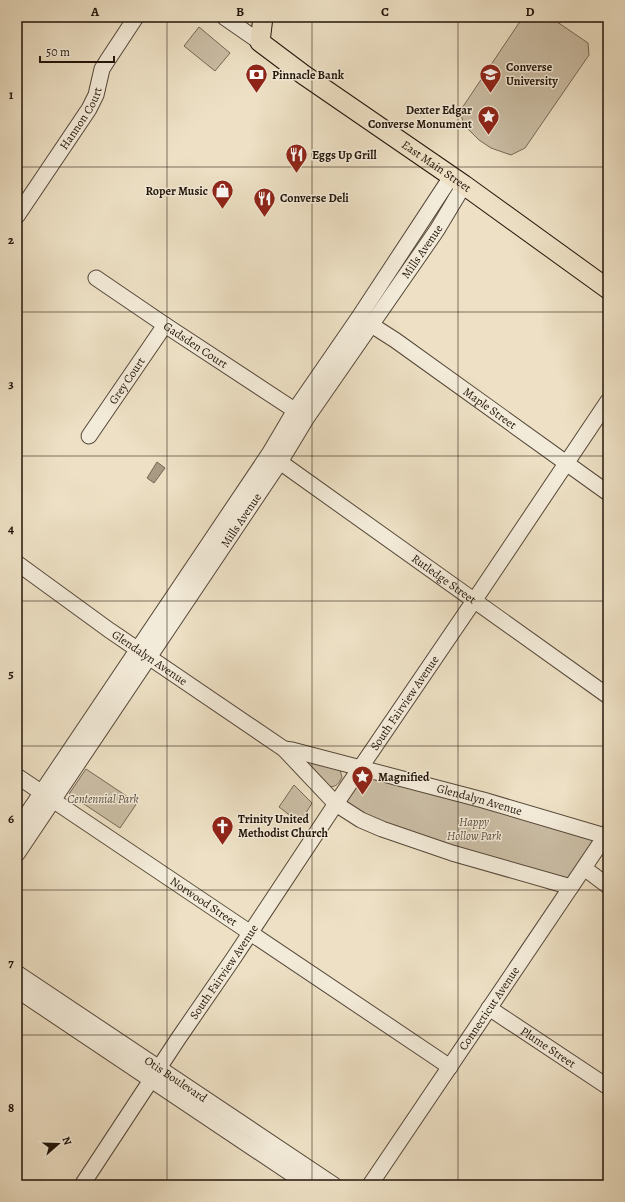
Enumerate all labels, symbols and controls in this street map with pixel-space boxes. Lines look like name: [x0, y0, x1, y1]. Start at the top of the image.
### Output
text: A: [90, 3, 100, 20]
text: B: [236, 3, 244, 20]
text: C: [381, 3, 389, 20]
text: D: [525, 3, 535, 20]
scale bar: [40, 38, 114, 64]
text: 50 m: [46, 44, 70, 60]
place label: Converse University: [506, 59, 558, 89]
school or university icon: Converse University: [478, 61, 504, 94]
bank icon: Pinnacle Bank: [243, 62, 269, 95]
place label: Pinnacle Bank: [272, 67, 345, 83]
text: 1: [9, 86, 14, 103]
street label: Hannon Court: [56, 86, 106, 153]
place label: Dexter Edgar Converse Monument: [368, 102, 472, 132]
place icon: Dexter Edgar Converse Monument: [475, 104, 501, 137]
street label: East Main Street: [399, 137, 475, 196]
restaurant icon: Eggs Up Grill: [283, 142, 309, 175]
place label: Eggs Up Grill: [312, 147, 377, 163]
shop icon: Roper Music: [210, 178, 236, 211]
place label: Roper Music: [145, 183, 208, 199]
restaurant icon: Converse Deli: [251, 185, 277, 218]
place label: Converse Deli: [280, 190, 349, 206]
street label: Mills Avenue: [398, 222, 446, 282]
text: 2: [8, 231, 15, 248]
street label: Gadsden Court: [160, 318, 231, 372]
street label: Grey Court: [105, 354, 149, 407]
text: 3: [8, 375, 14, 392]
street label: Maple Street: [460, 384, 520, 433]
street label: Mills Avenue: [217, 490, 265, 551]
text: 4: [8, 520, 14, 537]
street label: Rutledge Street: [409, 550, 479, 607]
street label: Glendalyn Avenue: [109, 626, 191, 689]
street label: South Fairview Avenue: [366, 652, 442, 754]
text: 5: [8, 665, 14, 682]
place icon: Magnified: [350, 764, 376, 797]
place label: Magnified: [378, 769, 430, 785]
street label: Glendalyn Avenue: [435, 780, 524, 819]
park label: Centennial Park: [67, 791, 139, 807]
text: 6: [8, 810, 14, 827]
place label: Trinity United Methodist Church: [238, 811, 329, 841]
church icon: Trinity United Methodist Church: [209, 813, 235, 846]
park label: Happy Hollow Park: [447, 814, 502, 844]
street label: Norwood Street: [167, 873, 241, 930]
street label: South Fairview Avenue: [186, 921, 262, 1023]
text: 7: [8, 954, 14, 971]
street label: Connecticut Avenue: [455, 963, 523, 1053]
street label: Plume Street: [517, 1023, 579, 1071]
street label: Otis Boulevard: [141, 1052, 211, 1106]
text: 8: [8, 1099, 14, 1116]
north arrow: [38, 1124, 78, 1164]
text: N: [59, 1134, 75, 1147]

